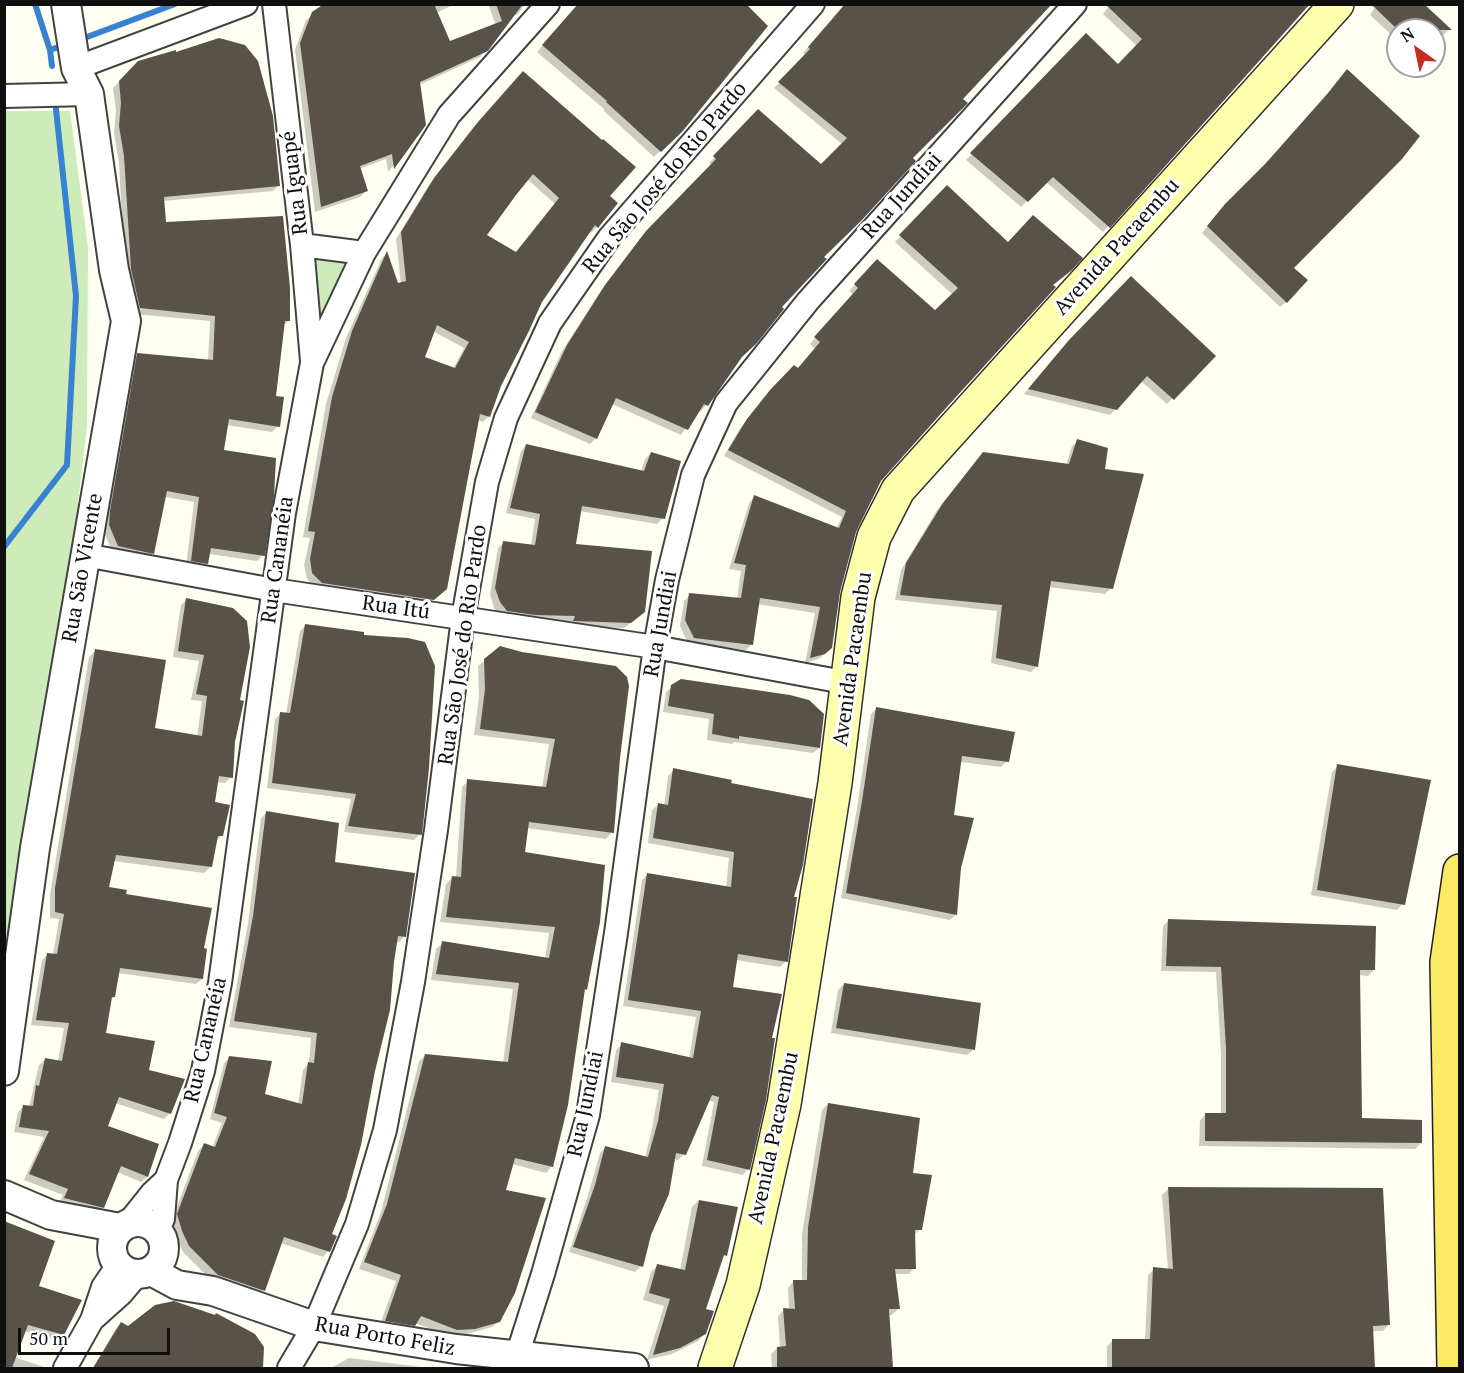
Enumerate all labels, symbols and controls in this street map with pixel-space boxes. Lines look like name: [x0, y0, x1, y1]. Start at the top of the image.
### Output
north arrow: [1386, 18, 1446, 78]
text: N: [1396, 22, 1418, 47]
street label: Rua São José do Rio Pardo: [577, 77, 753, 279]
street label: Rua Iguapé: [276, 130, 314, 236]
street label: Rua Jundiai: [857, 148, 947, 244]
street label: Avenida Pacaembu: [1049, 173, 1185, 321]
street label: Rua São Vicente: [57, 491, 109, 645]
street label: Rua Cananéia: [257, 495, 299, 625]
street label: Rua São José do Rio Pardo: [434, 523, 492, 767]
street label: Rua Jundiai: [639, 569, 683, 679]
street label: Avenida Pacaembu: [828, 570, 878, 748]
street label: Rua Itú: [360, 591, 432, 625]
street label: Rua Cananéia: [179, 975, 233, 1105]
street label: Rua Jundiai: [562, 1049, 610, 1159]
street label: Avenida Pacaembu: [743, 1050, 805, 1226]
street label: Rua Porto Feliz: [313, 1312, 457, 1362]
scale bar: [21, 1316, 172, 1354]
text: 50 m: [29, 1326, 68, 1350]

